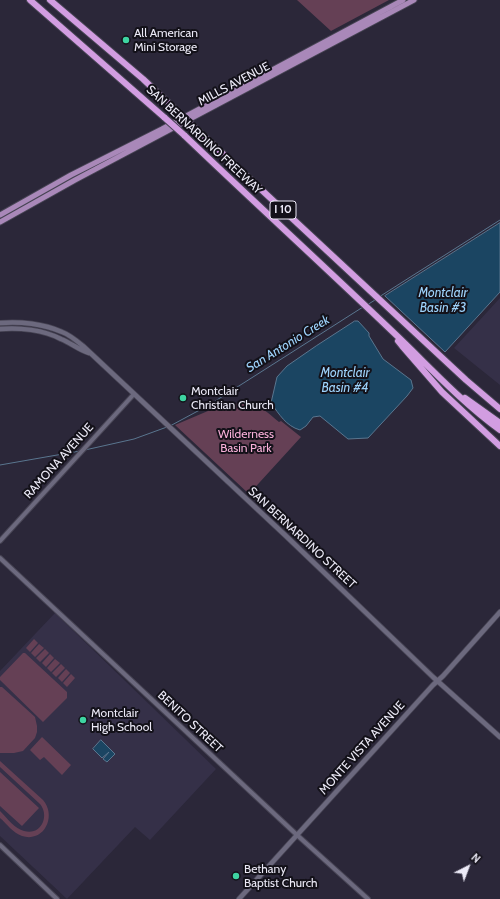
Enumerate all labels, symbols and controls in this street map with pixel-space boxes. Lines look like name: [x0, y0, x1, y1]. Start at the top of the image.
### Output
place label: All American Mini Storage: [134, 26, 198, 54]
marker: All American Mini Storage: [121, 35, 131, 45]
street label: MILLS AVENUE: [196, 59, 272, 109]
street label: SAN BERNARDINO FREEWAY: [143, 83, 265, 197]
road number: I 10: [270, 201, 296, 219]
water label: Montclair Basin #3: [418, 285, 468, 316]
water label: San Antonio Creek: [243, 312, 333, 376]
water label: Montclair Basin #4: [320, 365, 370, 396]
place label: Montclair Christian Church: [191, 384, 274, 412]
marker: Montclair Christian Church: [178, 393, 188, 403]
street label: RAMONA AVENUE: [21, 420, 97, 502]
park label: Wilderness Basin Park: [218, 427, 274, 455]
street label: SAN BERNARDINO STREET: [245, 484, 359, 592]
street label: BENITO STREET: [154, 688, 226, 756]
street label: MONTE VISTA AVENUE: [316, 698, 408, 798]
place label: Montclair High School: [91, 706, 152, 734]
marker: Montclair High School: [78, 715, 88, 725]
north arrow: [448, 847, 488, 887]
text: N: [468, 850, 484, 866]
place label: Bethany Baptist Church: [244, 862, 318, 890]
marker: Bethany Baptist Church: [231, 871, 241, 881]

